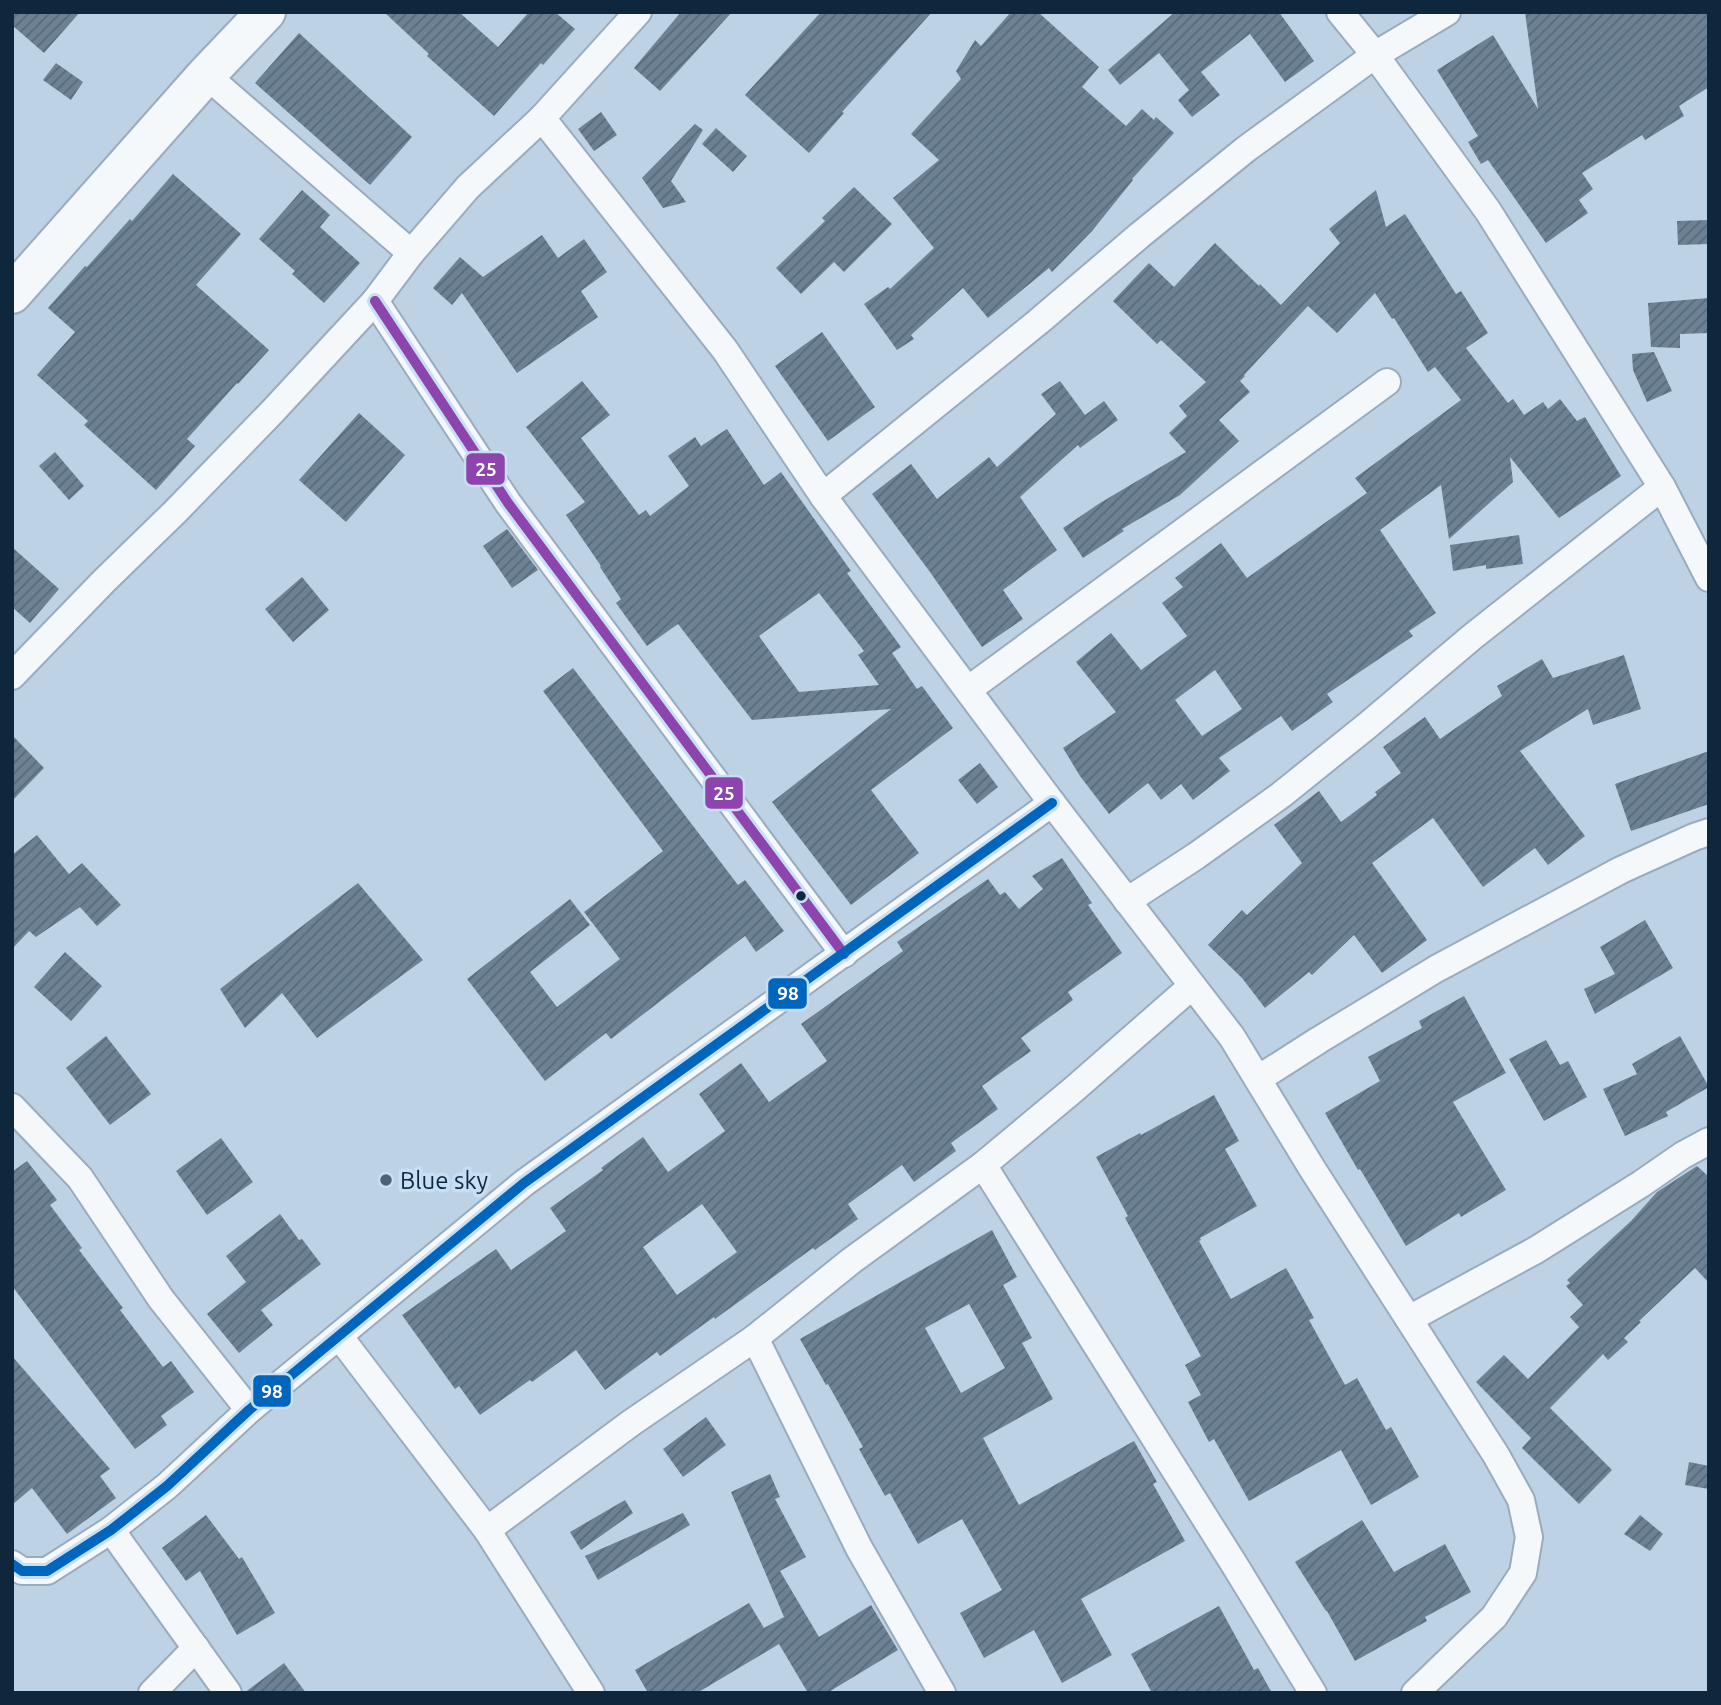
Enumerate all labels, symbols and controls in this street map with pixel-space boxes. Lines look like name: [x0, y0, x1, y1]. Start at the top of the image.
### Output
line badge: 25: [465, 452, 506, 486]
text: 25: [475, 458, 497, 480]
line badge: 25: [704, 776, 744, 810]
text: 25: [713, 782, 735, 804]
unlabelled marker: [794, 889, 808, 903]
line badge: 98: [767, 977, 808, 1010]
text: 98: [777, 982, 799, 1004]
place label: Blue sky: [400, 1167, 489, 1194]
marker: Blue sky: [378, 1172, 394, 1188]
line badge: 98: [252, 1374, 292, 1408]
text: 98: [261, 1380, 283, 1402]

